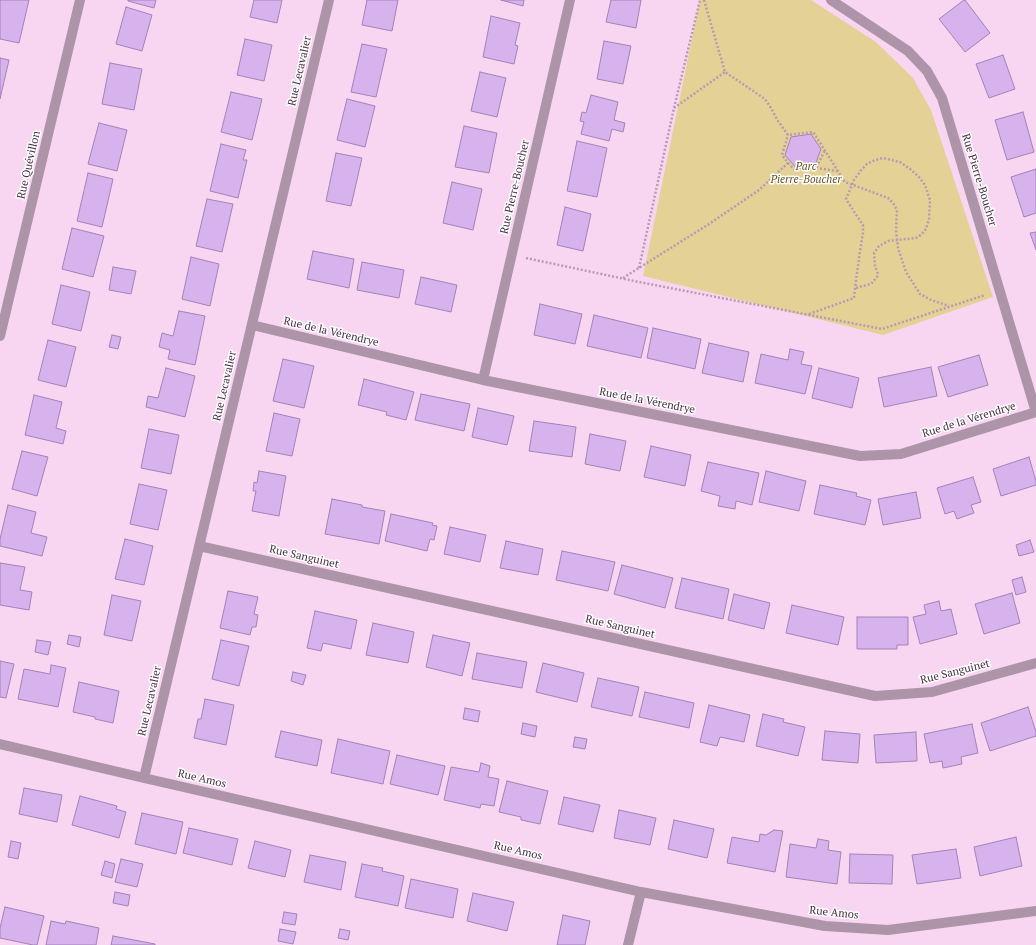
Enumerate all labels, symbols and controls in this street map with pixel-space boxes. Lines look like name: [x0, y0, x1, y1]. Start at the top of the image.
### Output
street label: Rue Lecavalier: [286, 35, 314, 107]
street label: Rue Quévillon: [15, 130, 43, 200]
street label: Rue Pierre-Boucher: [959, 132, 999, 228]
street label: Rue Pierre-Boucher: [498, 139, 532, 235]
park label: Parc Pierre-Boucher: [771, 160, 841, 186]
street label: Rue de la Vérendrye: [282, 315, 380, 349]
street label: Rue Lecavalier: [211, 350, 239, 422]
street label: Rue de la Vérendrye: [598, 385, 696, 417]
street label: Rue de la Vérendrye: [921, 399, 1017, 441]
street label: Rue Sanguinet: [268, 543, 340, 571]
street label: Rue Sanguinet: [584, 613, 656, 641]
street label: Rue Sanguinet: [919, 657, 991, 687]
street label: Rue Lecavalier: [136, 665, 164, 737]
street label: Rue Amos: [176, 767, 228, 791]
street label: Rue Amos: [492, 839, 544, 863]
street label: Rue Amos: [809, 904, 859, 922]

